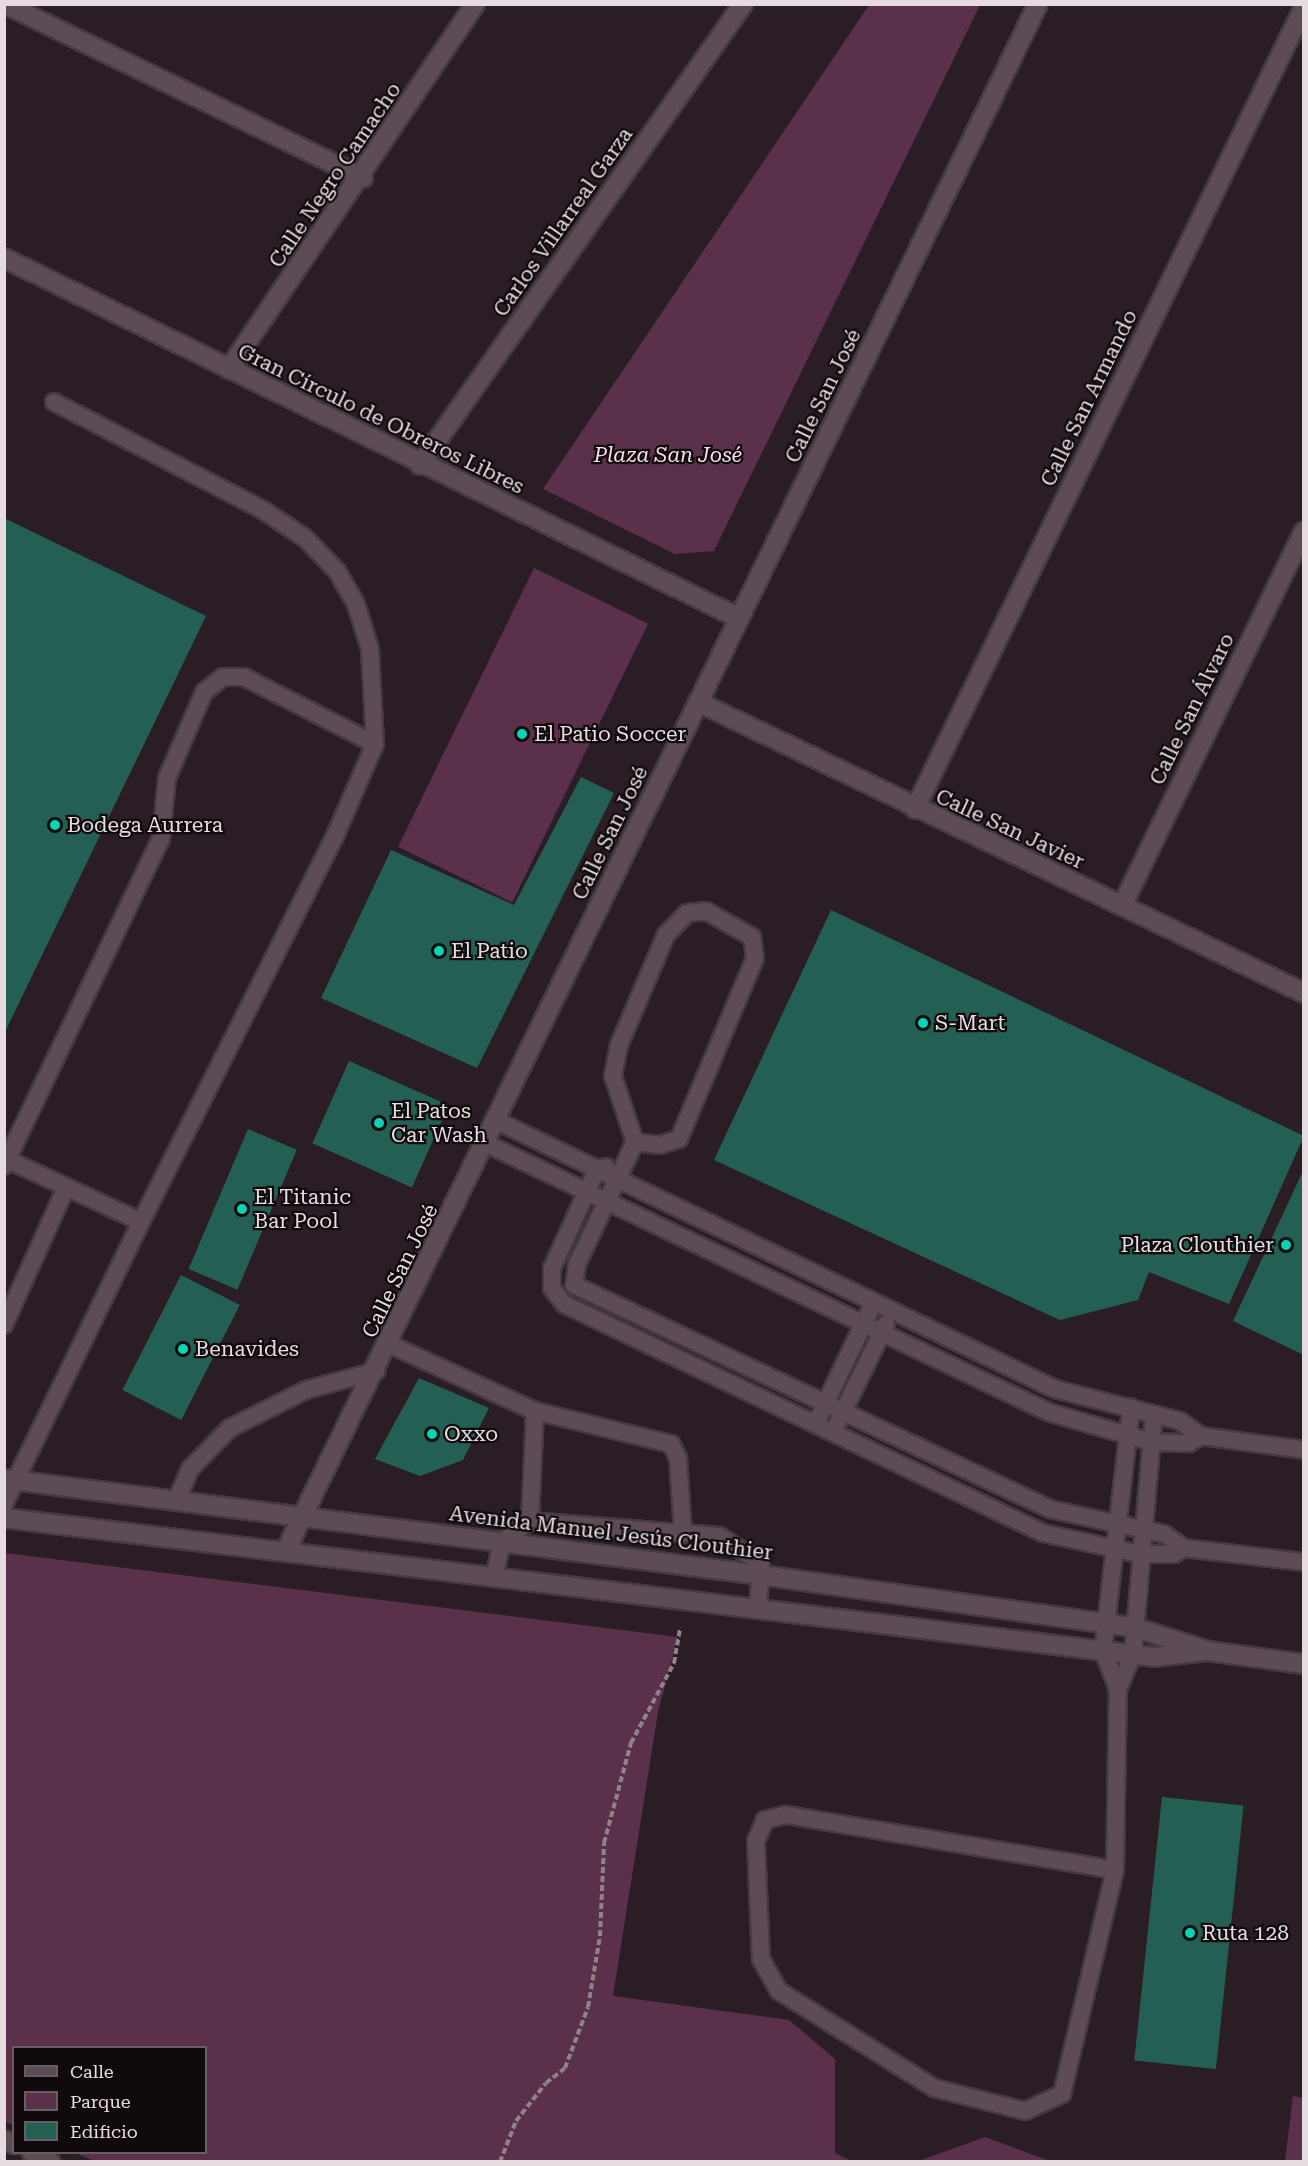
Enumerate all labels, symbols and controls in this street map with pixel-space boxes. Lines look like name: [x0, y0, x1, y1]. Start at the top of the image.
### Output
street label: Calle Negro Camacho: [264, 78, 406, 272]
street label: Carlos Villarreal Garza: [488, 123, 638, 321]
street label: Calle San Armando: [1035, 306, 1143, 490]
street label: Calle San José: [780, 325, 866, 467]
street label: Gran Círculo de Obreros Libres: [234, 339, 528, 499]
park label: Plaza San José: [594, 442, 742, 468]
street label: Calle San Álvaro: [1144, 629, 1240, 789]
place label: El Patio Soccer: [534, 721, 686, 747]
marker: El Patio Soccer: [515, 727, 529, 741]
street label: Calle San José: [567, 762, 653, 904]
street label: Calle San Javier: [932, 784, 1088, 874]
place label: Bodega Aurrera: [67, 812, 223, 838]
marker: Bodega Aurrera: [48, 818, 62, 832]
place label: El Patio: [451, 938, 528, 964]
marker: El Patio: [432, 944, 446, 958]
place label: S-Mart: [935, 1010, 1005, 1036]
marker: S-Mart: [916, 1016, 930, 1030]
place label: El Patos Car Wash: [391, 1098, 487, 1148]
marker: El Patos Car Wash: [372, 1116, 386, 1130]
place label: El Titanic Bar Pool: [254, 1184, 351, 1234]
street label: Calle San José: [357, 1200, 443, 1342]
marker: El Titanic Bar Pool: [235, 1202, 249, 1216]
place label: Plaza Clouthier: [1120, 1232, 1274, 1258]
marker: Plaza Clouthier: [1279, 1238, 1293, 1252]
place label: Benavides: [195, 1336, 299, 1362]
marker: Benavides: [176, 1342, 190, 1356]
place label: Oxxo: [444, 1421, 498, 1447]
marker: Oxxo: [425, 1427, 439, 1441]
street label: Avenida Manuel Jesús Clouthier: [448, 1501, 774, 1565]
place label: Ruta 128: [1202, 1920, 1289, 1946]
marker: Ruta 128: [1183, 1926, 1197, 1940]
legend: [12, 2046, 207, 2154]
text: Calle: [70, 2061, 114, 2082]
text: Parque: [70, 2091, 131, 2112]
text: Edificio: [70, 2121, 138, 2142]

